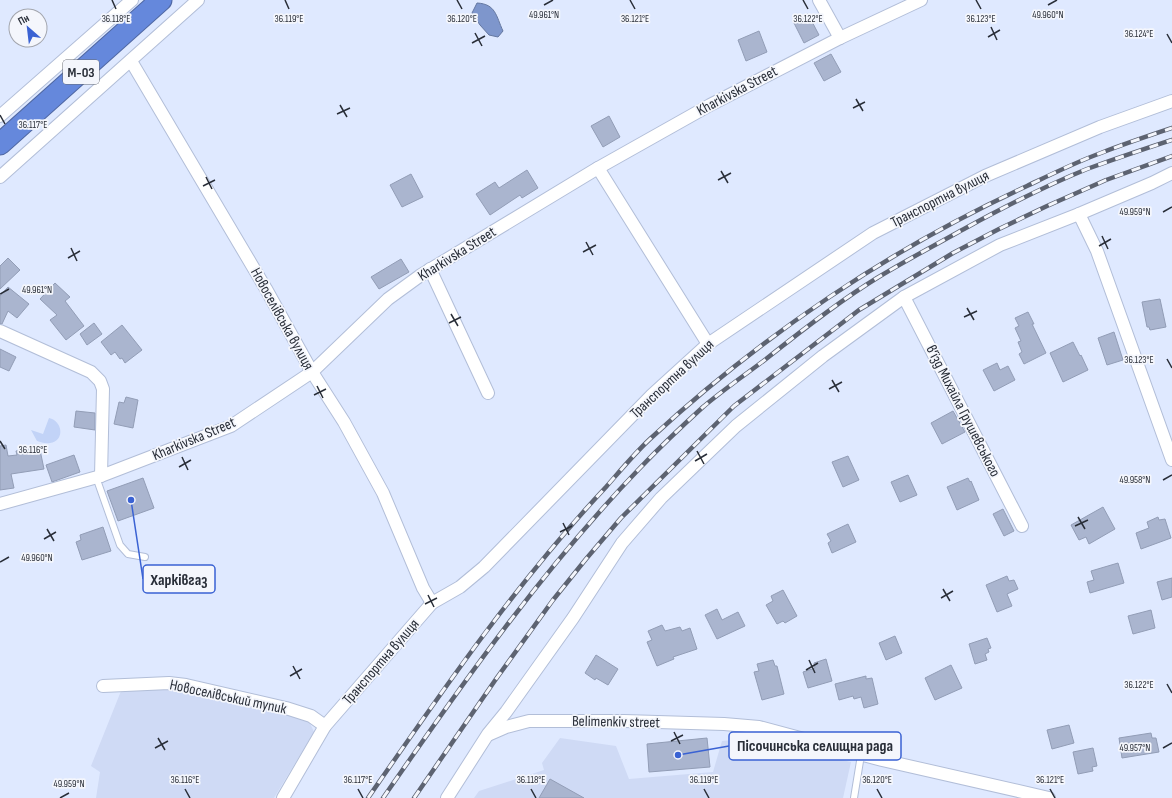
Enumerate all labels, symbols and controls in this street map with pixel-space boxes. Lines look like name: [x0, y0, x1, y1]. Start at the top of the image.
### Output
north arrow: [8, 8, 48, 48]
text: 49.961°N: [529, 9, 559, 21]
text: 49.960°N: [1032, 9, 1064, 21]
text: Пн: [16, 11, 31, 28]
text: 36.118°E: [102, 13, 130, 25]
text: 36.119°E: [275, 13, 303, 25]
text: 36.120°E: [447, 13, 477, 25]
text: 36.121°E: [621, 13, 649, 25]
text: 36.122°E: [793, 13, 823, 25]
text: 36.123°E: [966, 13, 996, 25]
text: 36.124°E: [1125, 28, 1153, 40]
road number: М-03: [63, 60, 99, 84]
street label: Kharkivska Street: [693, 62, 781, 120]
text: 36.117°E: [19, 119, 47, 131]
street label: Транспортна вулиця: [888, 166, 992, 232]
text: 49.959°N: [1120, 206, 1151, 218]
street label: Kharkivska Street: [414, 222, 500, 286]
street label: Новоселівська вулиця: [246, 265, 318, 374]
text: 49.961°N: [22, 284, 52, 296]
street label: Транспортна вулиця: [626, 335, 718, 423]
street label: в’їзд Михайла Грушевського: [921, 342, 1005, 480]
text: 36.123°E: [1124, 354, 1154, 366]
street label: Kharkivska Street: [150, 413, 239, 465]
text: 36.116°E: [19, 444, 47, 456]
text: 49.958°N: [1120, 474, 1150, 486]
text: 49.960°N: [21, 552, 53, 564]
callout: Харківгаз: [143, 565, 215, 593]
text: Харківгаз: [150, 571, 207, 590]
street label: Транспортна вулиця: [339, 615, 424, 709]
street label: Новоселівський тупик: [168, 675, 288, 719]
text: 36.122°E: [1124, 679, 1154, 691]
street label: Belimenkiv street: [572, 712, 661, 732]
callout: Пісочинська селищна рада: [729, 732, 901, 760]
text: Пісочинська селищна рада: [737, 737, 893, 756]
text: 49.957°N: [1120, 742, 1150, 754]
text: 36.116°E: [171, 774, 199, 786]
text: 36.117°E: [344, 774, 372, 786]
text: 36.118°E: [517, 774, 545, 786]
text: 36.119°E: [690, 774, 718, 786]
text: 36.120°E: [862, 774, 892, 786]
text: 36.121°E: [1036, 774, 1064, 786]
text: 49.959°N: [54, 778, 85, 790]

